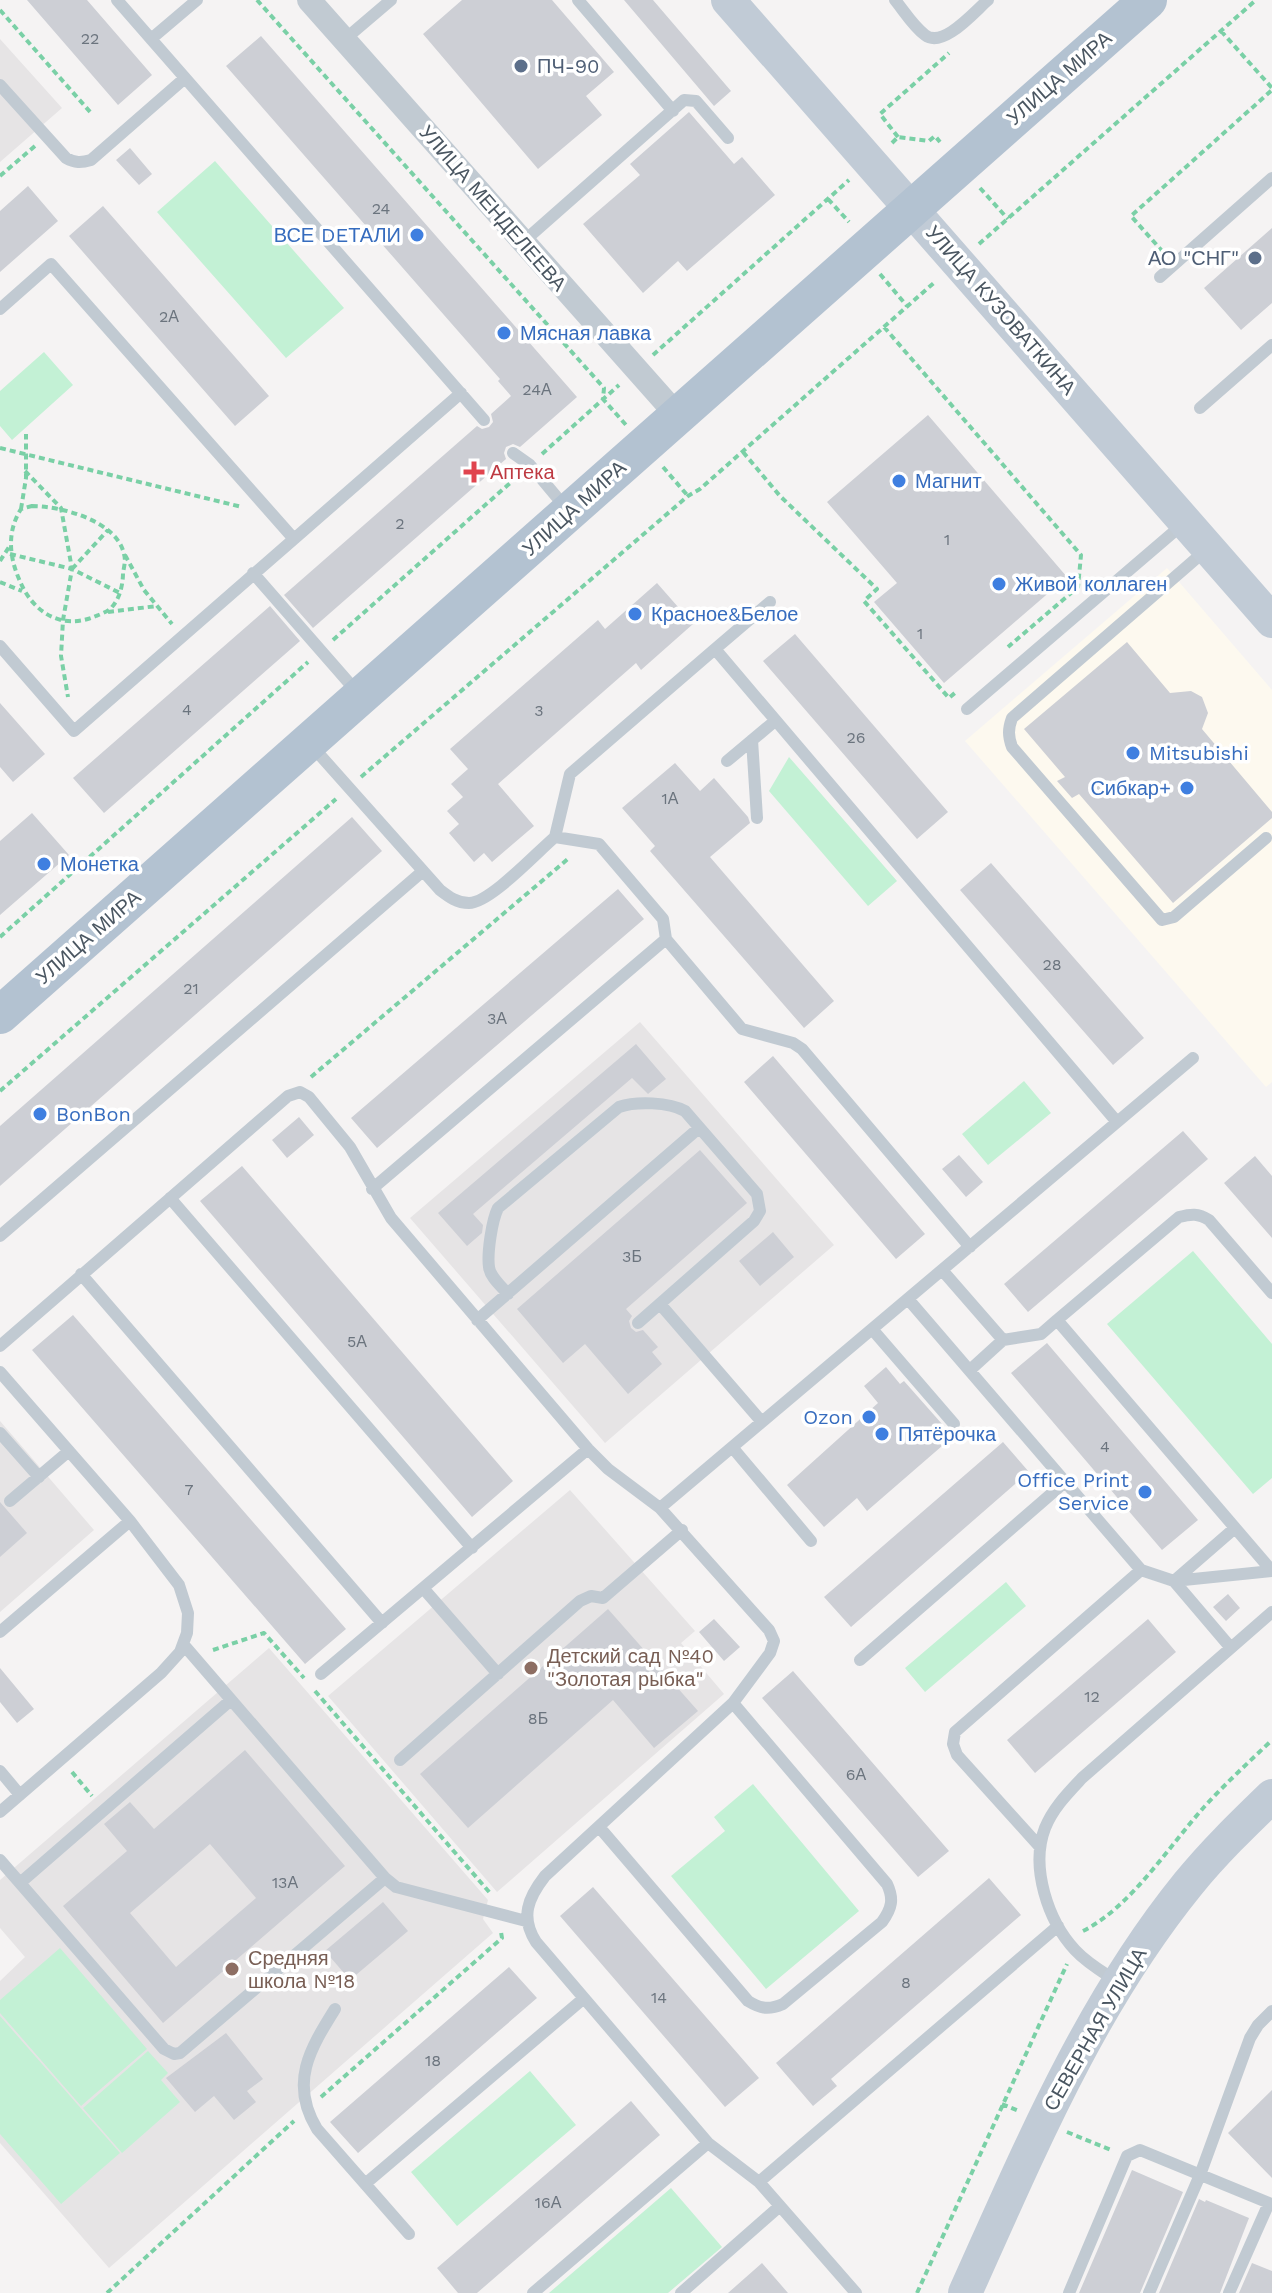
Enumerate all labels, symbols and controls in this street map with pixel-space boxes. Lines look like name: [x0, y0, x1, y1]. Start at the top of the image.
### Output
street label: УЛИЦА МИРА: [1002, 26, 1117, 130]
house number: 22: [81, 29, 99, 48]
place label: ПЧ-90: [537, 54, 599, 78]
marker: ПЧ-90: [512, 57, 530, 75]
street label: УЛИЦА МЕНДЕЛЕЕВА: [415, 120, 572, 296]
house number: 24: [372, 199, 391, 218]
street label: УЛИЦА КУЗОВАТКИНА: [921, 220, 1082, 400]
place label: ВСЕ DEТАЛИ: [274, 223, 401, 247]
marker: ВСЕ DEТАЛИ: [408, 226, 426, 244]
place label: АО "СНГ": [1148, 246, 1239, 270]
marker: АО "СНГ": [1246, 249, 1264, 267]
house number: 2А: [159, 307, 179, 326]
place label: Мясная лавка: [520, 321, 652, 345]
marker: Мясная лавка: [495, 324, 513, 342]
house number: 24А: [522, 380, 552, 399]
street label: УЛИЦА МИРА: [517, 455, 631, 561]
place label: Аптека: [490, 460, 555, 484]
marker: Аптека: [465, 463, 483, 481]
place label: Магнит: [915, 469, 982, 493]
marker: Магнит: [890, 472, 908, 490]
house number: 2: [395, 514, 405, 533]
house number: 1: [944, 530, 950, 549]
place label: Живой коллаген: [1015, 572, 1167, 596]
marker: Живой коллаген: [990, 575, 1008, 593]
place label: Красное&Белое: [651, 602, 798, 626]
marker: Красное&Белое: [626, 605, 644, 623]
house number: 1: [917, 624, 923, 643]
house number: 4: [182, 700, 192, 719]
house number: 3: [534, 701, 544, 720]
house number: 26: [846, 728, 866, 747]
place label: Mitsubishi: [1149, 741, 1249, 765]
marker: Mitsubishi: [1124, 744, 1142, 762]
place label: Сибкар+: [1090, 776, 1171, 800]
marker: Сибкар+: [1178, 779, 1196, 797]
house number: 1А: [662, 789, 679, 808]
place label: Монетка: [60, 852, 140, 876]
marker: Монетка: [35, 855, 53, 873]
street label: УЛИЦА МИРА: [31, 885, 146, 989]
house number: 28: [1042, 955, 1062, 974]
house number: 21: [183, 979, 199, 998]
house number: 3А: [487, 1009, 507, 1028]
place label: BonBon: [56, 1102, 131, 1126]
marker: BonBon: [31, 1105, 49, 1123]
house number: 3Б: [622, 1247, 642, 1266]
house number: 5А: [347, 1332, 367, 1351]
place label: Ozon: [803, 1405, 853, 1429]
marker: Ozon: [860, 1408, 878, 1426]
place label: Пятёрочка: [898, 1422, 997, 1446]
marker: Пятёрочка: [873, 1425, 891, 1443]
house number: 4: [1100, 1437, 1110, 1456]
place label: Office Print Service: [1017, 1468, 1130, 1515]
house number: 7: [185, 1480, 194, 1499]
marker: Office Print Service: [1136, 1483, 1154, 1501]
place label: Детский сад №40 "Золотая рыбка": [547, 1644, 714, 1691]
marker: Детский сад №40 "Золотая рыбка": [522, 1659, 540, 1677]
house number: 12: [1084, 1687, 1100, 1706]
house number: 8Б: [528, 1709, 548, 1728]
house number: 6А: [846, 1765, 867, 1784]
house number: 13А: [272, 1873, 298, 1892]
street label: СЕВЕРНАЯ УЛИЦА: [1038, 1943, 1152, 2115]
place label: Средняя школа №18: [248, 1946, 355, 1993]
marker: Средняя школа №18: [223, 1960, 241, 1978]
house number: 8: [901, 1973, 911, 1992]
house number: 14: [651, 1988, 667, 2007]
house number: 18: [425, 2051, 441, 2070]
house number: 16А: [535, 2193, 562, 2212]

